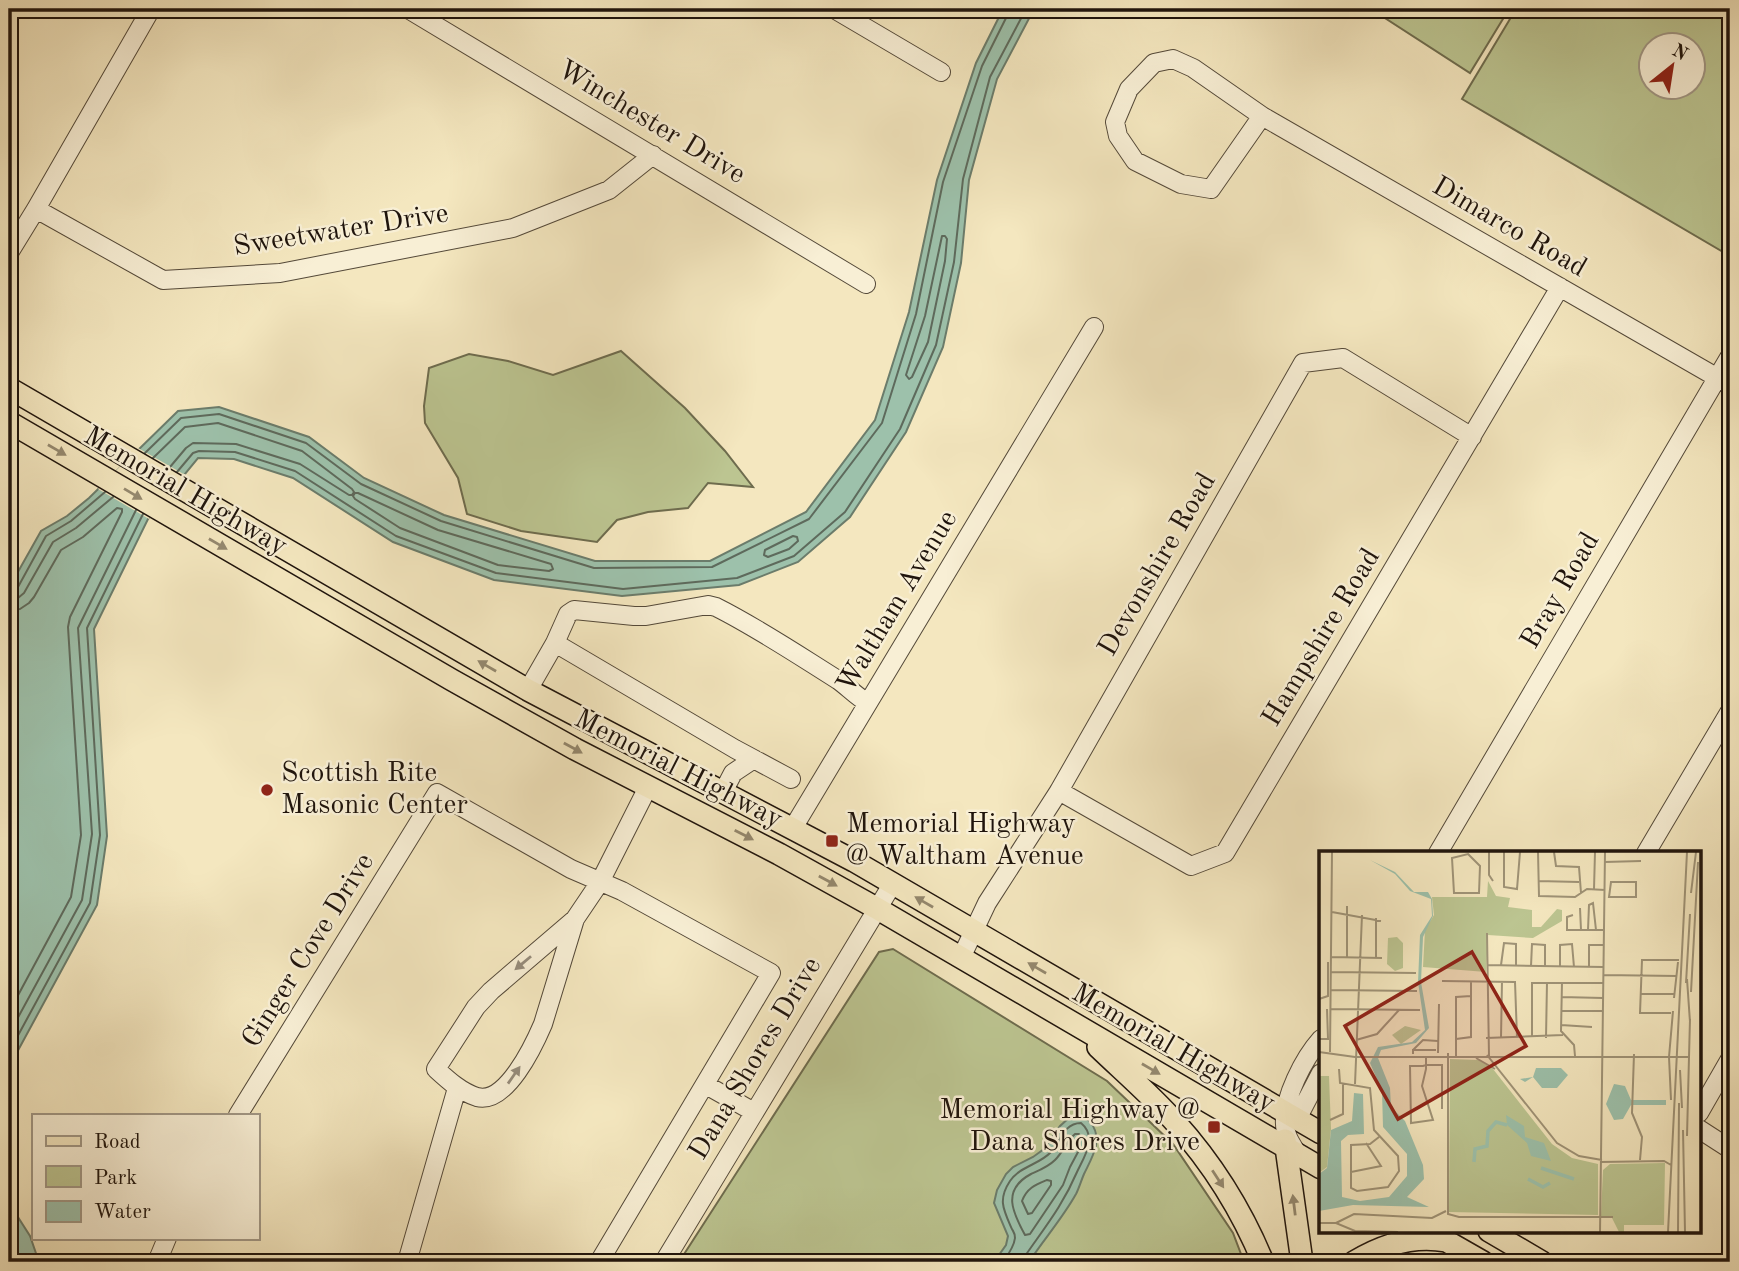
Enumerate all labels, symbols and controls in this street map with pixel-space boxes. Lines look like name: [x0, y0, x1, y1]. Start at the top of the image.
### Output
north arrow: [1638, 32, 1708, 102]
text: N: [1668, 42, 1691, 66]
street label: Winchester Drive: [552, 56, 750, 190]
street label: Dimarco Road: [1427, 173, 1591, 283]
street label: Sweetwater Drive: [232, 200, 450, 262]
street label: Memorial Highway: [79, 422, 292, 562]
one-way arrow: [48, 444, 67, 457]
street label: Devonshire Road: [1094, 468, 1222, 662]
one-way arrow: [123, 488, 142, 501]
street label: Waltham Avenue: [833, 506, 963, 698]
street label: Bray Road: [1517, 528, 1605, 654]
one-way arrow: [209, 538, 228, 550]
street label: Hampshire Road: [1258, 544, 1386, 732]
one-way arrow: [477, 660, 497, 672]
street label: Memorial Highway: [569, 705, 787, 835]
one-way arrow: [564, 742, 583, 754]
place label: Scottish Rite Masonic Center: [281, 760, 468, 820]
marker: Scottish Rite Masonic Center: [259, 782, 275, 798]
place label: Memorial Highway @ Waltham Avenue: [846, 811, 1084, 871]
one-way arrow: [734, 829, 754, 841]
marker: Memorial Highway @ Waltham Avenue: [824, 833, 840, 849]
street label: Ginger Cove Drive: [238, 849, 380, 1053]
inset map: [1319, 851, 1700, 1232]
one-way arrow: [819, 875, 838, 887]
one-way arrow: [915, 896, 934, 908]
street label: Dana Shores Drive: [685, 953, 827, 1165]
one-way arrow: [514, 955, 532, 971]
one-way arrow: [1028, 961, 1047, 974]
street label: Memorial Highway: [1067, 979, 1280, 1119]
one-way arrow: [1141, 1062, 1160, 1075]
one-way arrow: [507, 1066, 521, 1084]
place label: Memorial Highway @ Dana Shores Drive: [939, 1097, 1200, 1157]
legend: [32, 1114, 259, 1240]
marker: Memorial Highway @ Dana Shores Drive: [1206, 1119, 1222, 1135]
text: Road: [94, 1132, 141, 1153]
text: Park: [94, 1168, 137, 1189]
one-way arrow: [1211, 1169, 1224, 1188]
one-way arrow: [1289, 1194, 1300, 1216]
text: Water: [94, 1202, 151, 1223]

